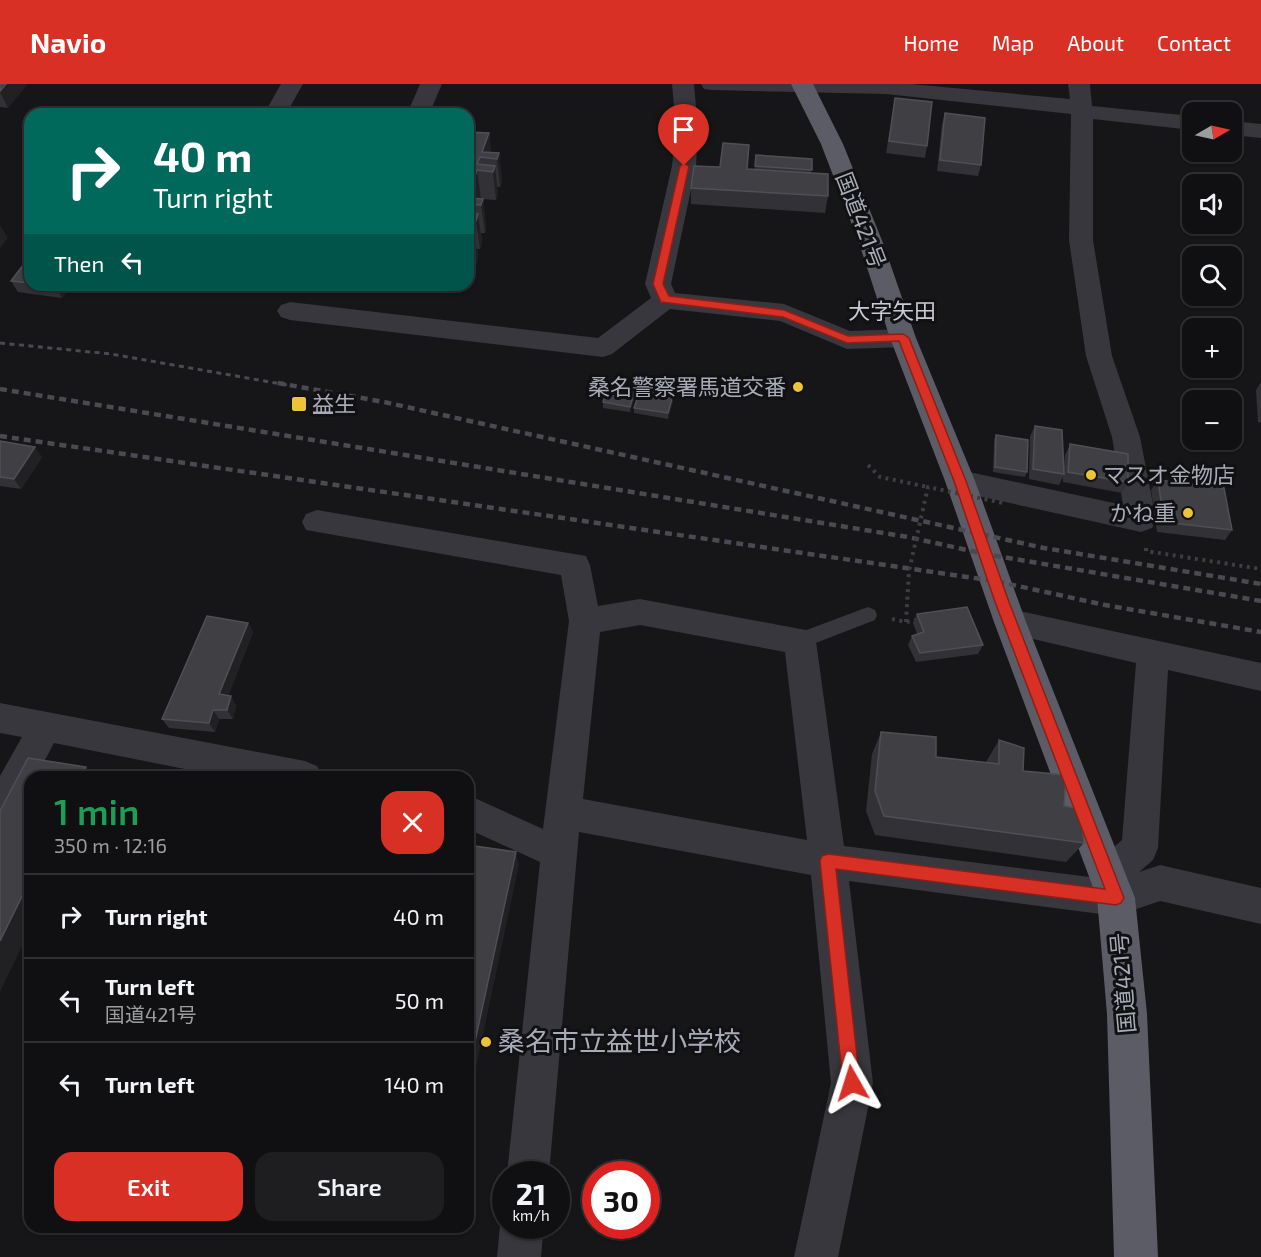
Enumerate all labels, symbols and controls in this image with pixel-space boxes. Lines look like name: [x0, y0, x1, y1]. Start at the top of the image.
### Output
text: Navio: [30, 25, 106, 59]
text: Home: [903, 30, 959, 55]
text: Map: [992, 30, 1034, 55]
text: About: [1067, 30, 1124, 55]
text: Contact: [1157, 30, 1231, 55]
north arrow: [1182, 102, 1242, 162]
map controls: [1182, 102, 1242, 450]
pin: [658, 104, 709, 166]
icon: arrive: [667, 113, 700, 146]
text: 40 m: [153, 130, 252, 180]
icon: right: [54, 132, 132, 210]
street label: 国道421号: [832, 168, 892, 271]
button: sound: [1182, 174, 1242, 234]
text: Turn right: [153, 181, 273, 213]
icon: left: [116, 246, 149, 279]
button: search: [1182, 246, 1242, 306]
text: Then: [54, 250, 104, 276]
district label: 大字矢田: [848, 297, 936, 323]
button: +: [1182, 318, 1242, 378]
place label: 桑名警察署馬道交番: [588, 373, 786, 399]
marker: 桑名警察署馬道交番: [791, 380, 805, 394]
place label: 益生: [312, 390, 356, 416]
button: −: [1182, 390, 1242, 450]
marker: 益生: [290, 395, 308, 413]
place label: マスオ金物店: [1103, 461, 1235, 487]
marker: マスオ金物店: [1084, 468, 1098, 482]
place label: かね重: [1110, 499, 1176, 525]
marker: かね重: [1181, 506, 1195, 520]
text: 1 min: [54, 789, 139, 832]
button: close: [381, 791, 444, 854]
text: 350 m · 12:16: [54, 833, 167, 857]
icon: right: [54, 900, 87, 933]
text: Turn right: [105, 903, 207, 929]
text: 40 m: [393, 903, 444, 929]
street label: 国道421号: [1105, 932, 1139, 1034]
text: Turn left: [105, 973, 194, 999]
icon: left: [54, 984, 87, 1017]
text: 50 m: [395, 987, 444, 1013]
text: 国道421号: [105, 1002, 197, 1026]
place label: 桑名市立益世小学校: [498, 1024, 741, 1056]
marker: 桑名市立益世小学校: [479, 1035, 493, 1049]
position arrow: [820, 1051, 884, 1115]
icon: left: [54, 1068, 87, 1101]
text: Turn left: [105, 1071, 194, 1097]
text: 140 m: [384, 1071, 444, 1097]
button: Exit: [54, 1152, 243, 1221]
button: Share: [255, 1152, 444, 1221]
speed limit sign: 30: [582, 1161, 660, 1239]
text: 21: [516, 1175, 546, 1211]
text: km/h: [512, 1206, 550, 1224]

